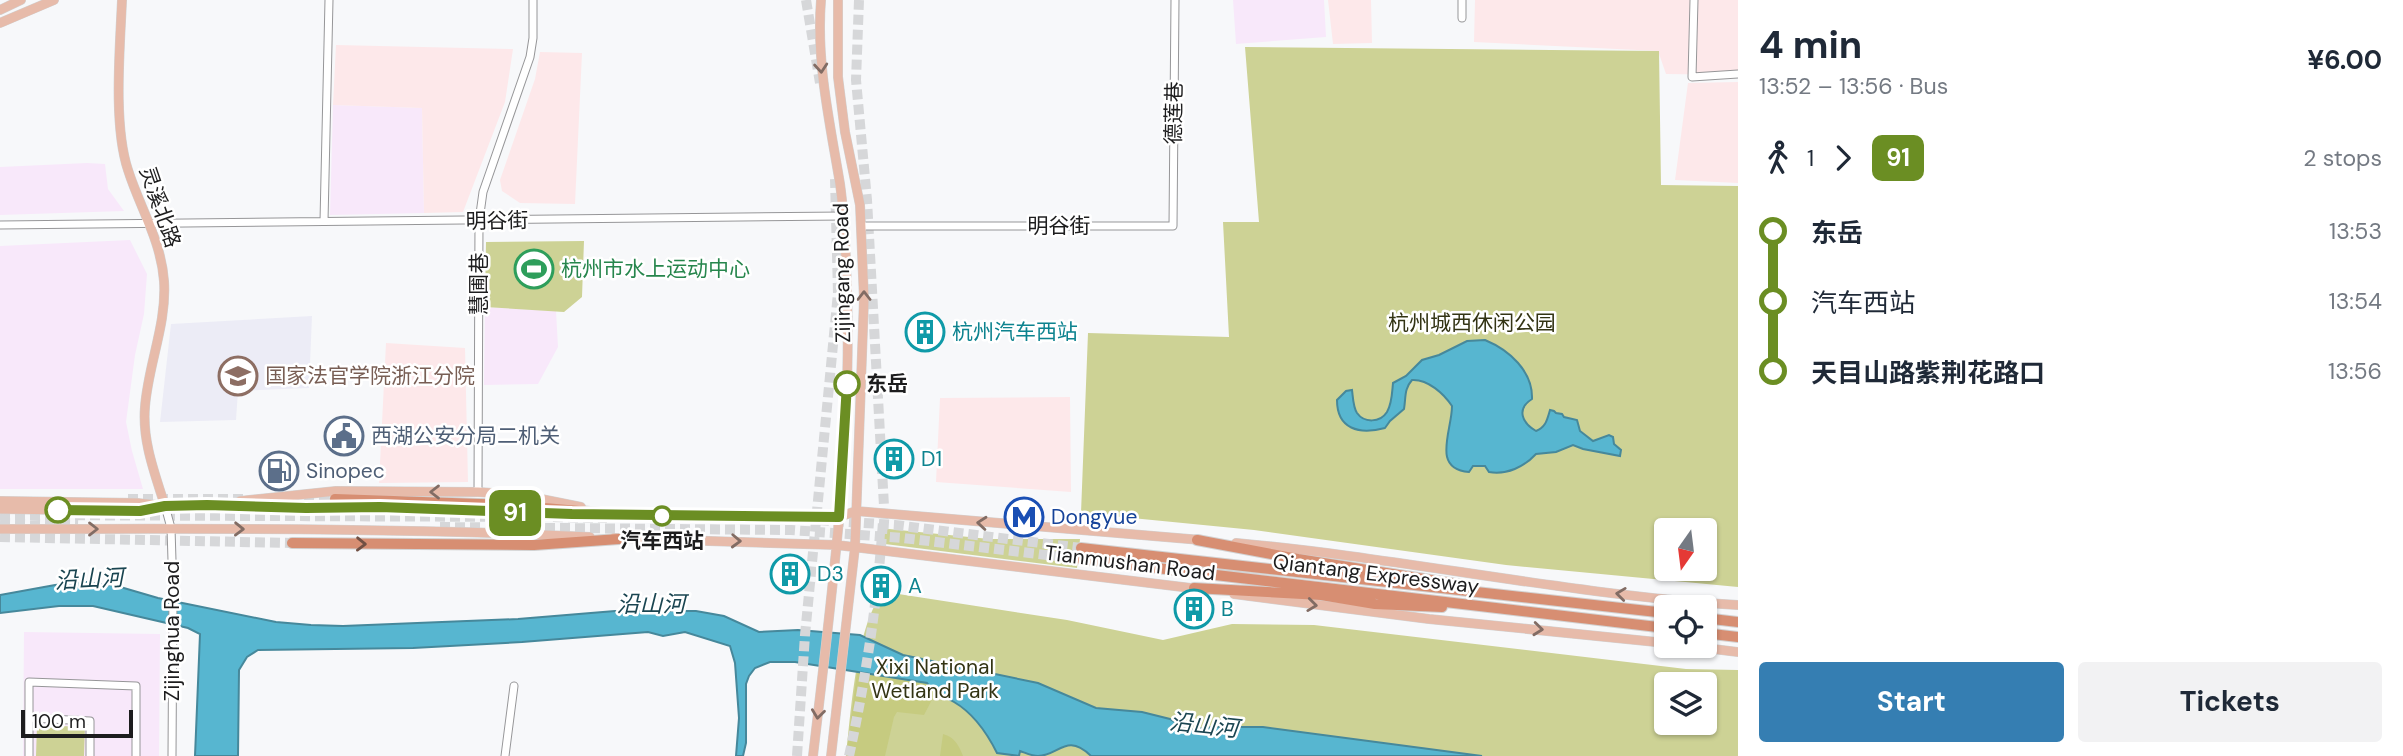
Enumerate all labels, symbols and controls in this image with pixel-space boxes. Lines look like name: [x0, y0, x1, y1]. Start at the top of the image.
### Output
text: 4 min: [1759, 20, 1862, 70]
text: ¥6.00: [2307, 43, 2382, 77]
one-way arrow: [814, 62, 829, 74]
text: 13:52 – 13:56 · Bus: [1759, 71, 1948, 101]
street label: 德莲巷: [1159, 81, 1189, 145]
icon: walk: [1759, 139, 1797, 177]
icon: forward: [1824, 139, 1862, 177]
text: 91: [1886, 142, 1910, 173]
text: 1: [1807, 143, 1814, 173]
text: 2 stops: [2303, 143, 2382, 173]
street label: 灵溪北路: [133, 163, 187, 251]
street label: Zijingang Road: [827, 203, 857, 343]
street label: 明谷街: [465, 206, 529, 236]
street label: 明谷街: [1028, 212, 1091, 240]
text: 东岳: [1811, 216, 1863, 250]
text: 13:53: [2329, 216, 2382, 246]
sports icon: 杭州市水上运动中心: [513, 248, 555, 290]
street label: 慧圃巷: [465, 253, 493, 316]
place label: 杭州市水上运动中心: [561, 255, 750, 283]
text: 汽车西站: [1811, 286, 1915, 320]
text: 13:54: [2329, 286, 2382, 316]
one-way arrow: [856, 290, 872, 301]
park label: 杭州城西休闲公园: [1388, 309, 1556, 337]
building icon: 杭州汽车西站: [904, 311, 946, 353]
place label: 杭州汽车西站: [952, 318, 1078, 346]
school or university icon: 国家法官学院浙江分院: [217, 355, 259, 397]
text: 天目山路紫荆花路口: [1811, 356, 2045, 390]
text: 13:56: [2328, 356, 2382, 386]
place label: 国家法官学院浙江分院: [265, 362, 475, 390]
place label: 东岳: [866, 370, 908, 398]
marker: 东岳: [834, 371, 860, 397]
public building icon: 西湖公安分局二机关: [323, 415, 365, 457]
place label: 西湖公安分局二机关: [371, 422, 560, 450]
building icon: D1: [873, 438, 915, 480]
place label: D1: [921, 445, 942, 473]
fuel station icon: Sinopec: [258, 450, 300, 492]
place label: Sinopec: [306, 457, 385, 485]
one-way arrow: [430, 484, 440, 500]
line badge: 91: [484, 490, 546, 536]
metro station icon: Dongyue: [1003, 496, 1045, 538]
unlabelled marker: [45, 497, 71, 523]
text: 91: [503, 497, 527, 528]
place label: Dongyue: [1051, 503, 1137, 531]
marker: 汽车西站: [652, 506, 672, 526]
one-way arrow: [976, 516, 987, 531]
north arrow: [1654, 518, 1717, 581]
map controls: [1654, 518, 1717, 735]
one-way arrow: [88, 521, 98, 537]
one-way arrow: [234, 521, 245, 537]
place label: 汽车西站: [620, 527, 704, 555]
one-way arrow: [730, 534, 741, 549]
one-way arrow: [356, 536, 366, 552]
street label: Tianmushan Road: [1043, 539, 1217, 587]
street label: Qiantang Expressway: [1271, 547, 1481, 601]
building icon: D3: [769, 553, 811, 595]
place label: D3: [817, 560, 844, 588]
street label: Zijinghua Road: [158, 561, 186, 701]
water label: 沿山河: [54, 562, 128, 596]
building icon: A: [860, 565, 902, 607]
place label: A: [908, 572, 922, 600]
one-way arrow: [1615, 587, 1627, 602]
building icon: B: [1173, 588, 1215, 630]
water label: 沿山河: [617, 589, 690, 619]
place label: B: [1221, 595, 1234, 623]
button: locate: [1654, 595, 1717, 658]
one-way arrow: [1306, 598, 1317, 613]
one-way arrow: [1533, 621, 1544, 636]
park label: Xixi National Wetland Park: [871, 653, 999, 705]
button: Start: [1759, 662, 2064, 742]
button: Tickets: [2078, 662, 2382, 742]
button: layers: [1654, 672, 1717, 735]
water label: 沿山河: [1168, 706, 1244, 744]
scale bar: [21, 707, 133, 739]
one-way arrow: [811, 708, 826, 719]
text: 100 m: [32, 709, 86, 734]

